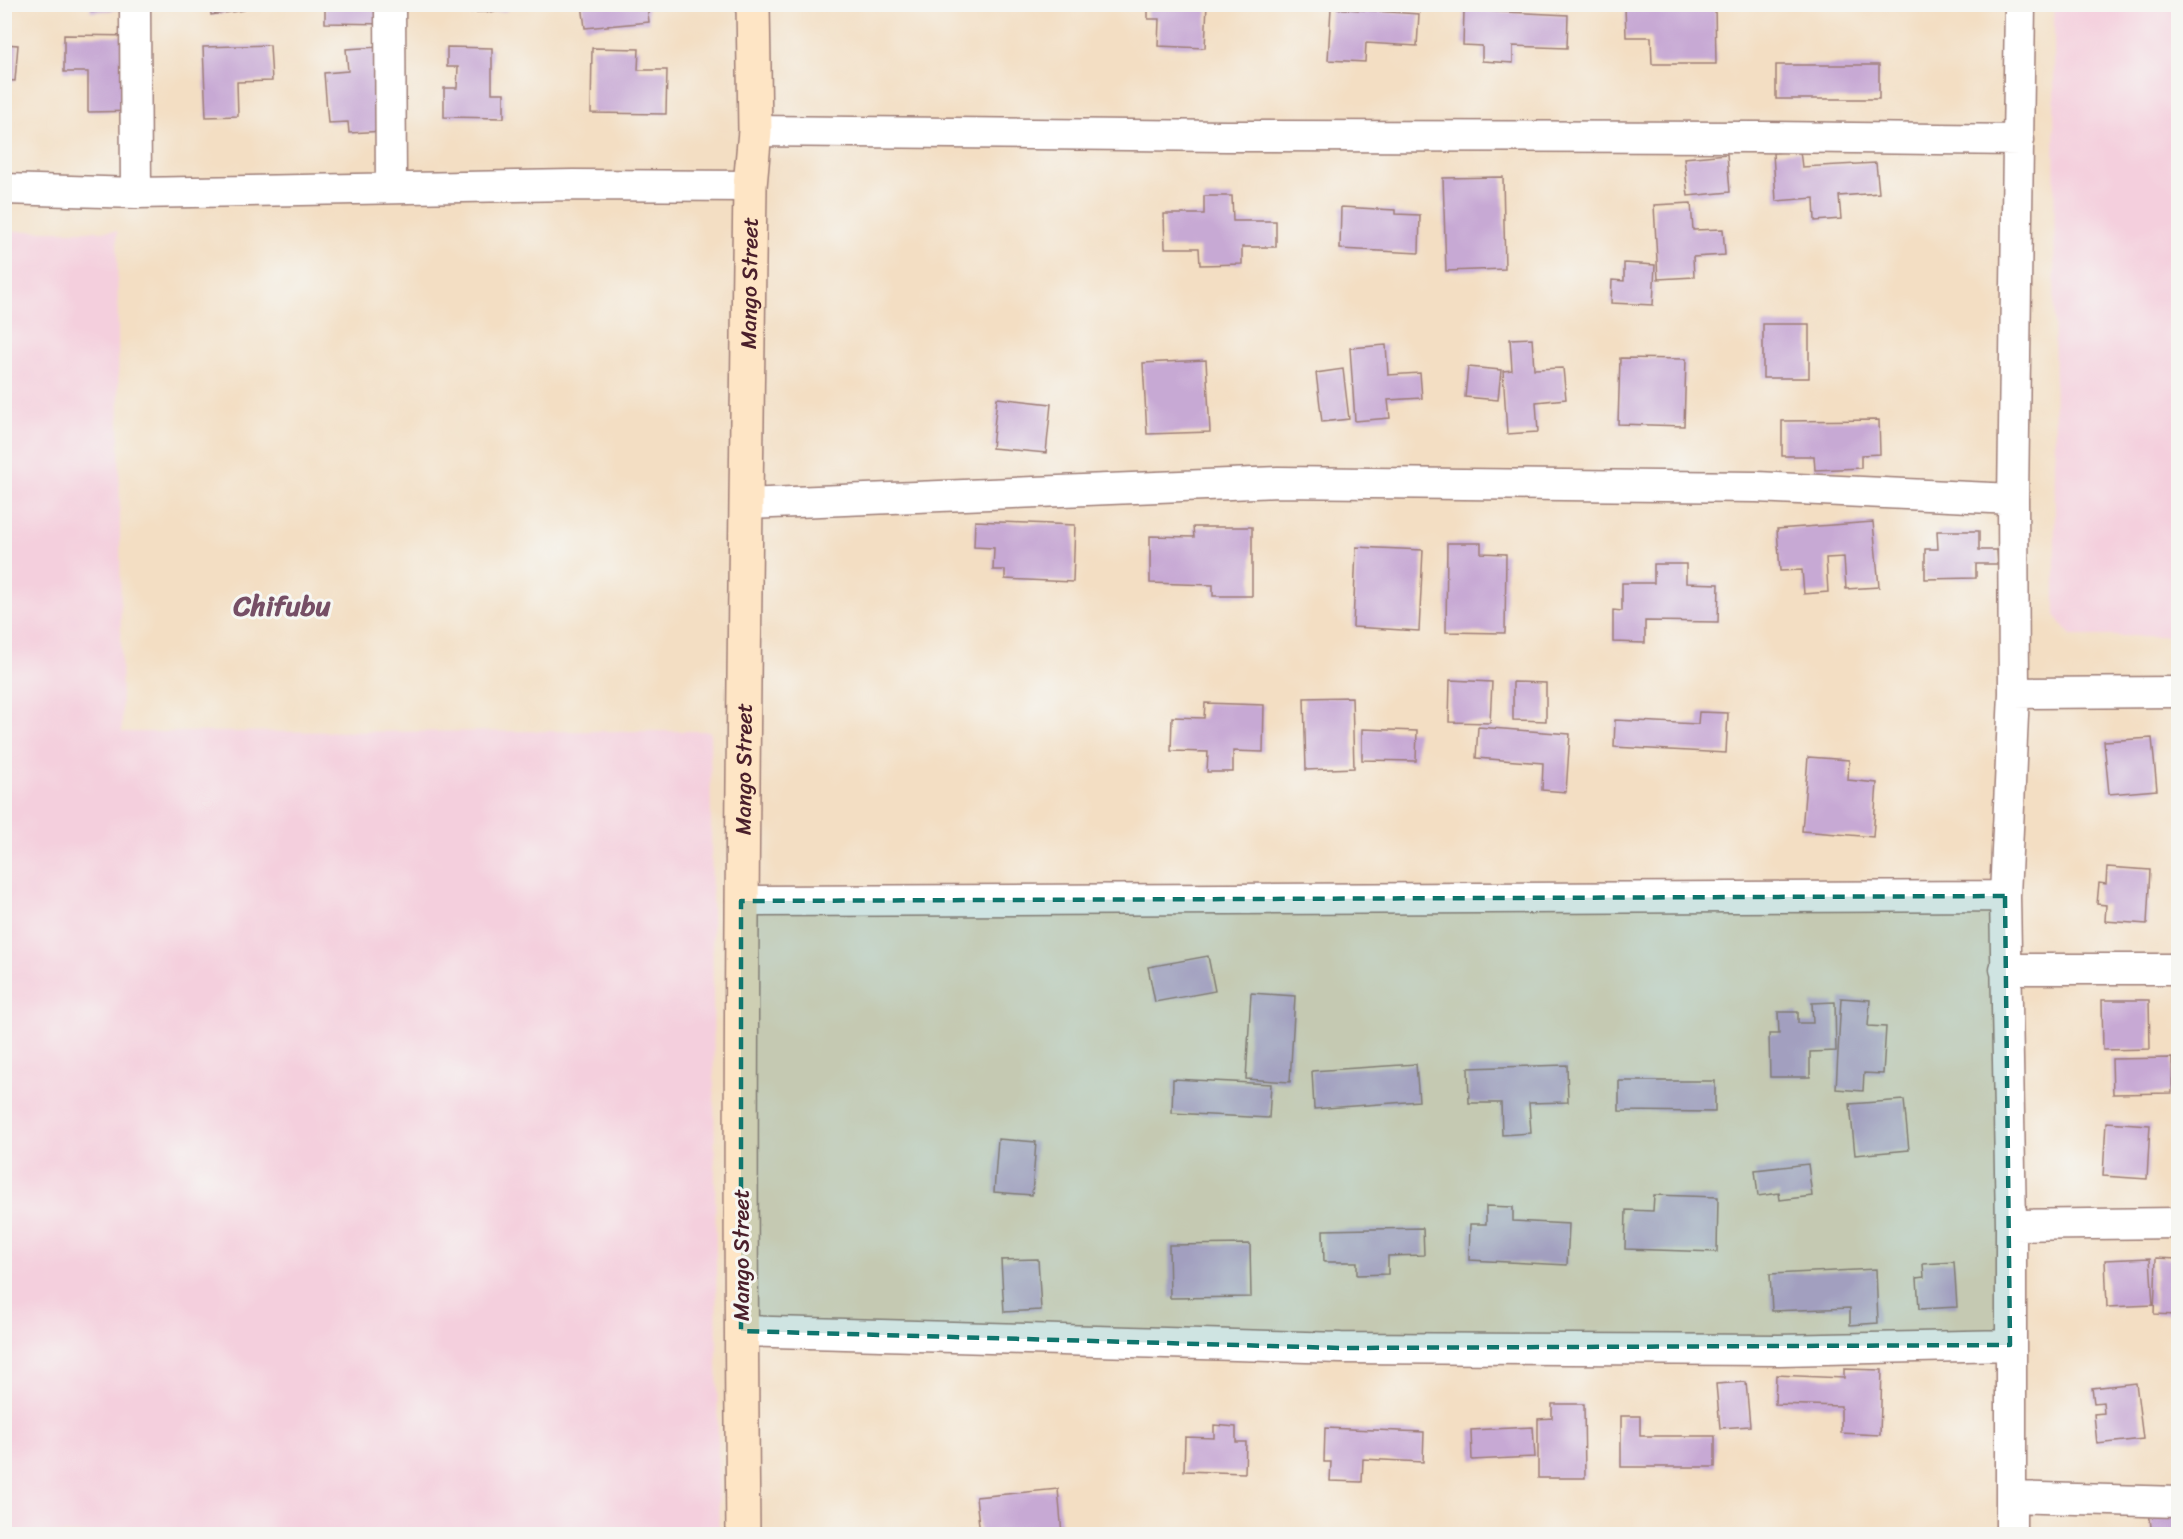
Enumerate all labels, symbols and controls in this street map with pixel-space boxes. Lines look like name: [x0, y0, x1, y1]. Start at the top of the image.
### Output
street label: Mango Street: [729, 216, 770, 349]
district label: Chifubu: [233, 581, 331, 630]
street label: Mango Street: [724, 702, 764, 835]
street label: Mango Street: [722, 1189, 761, 1321]

